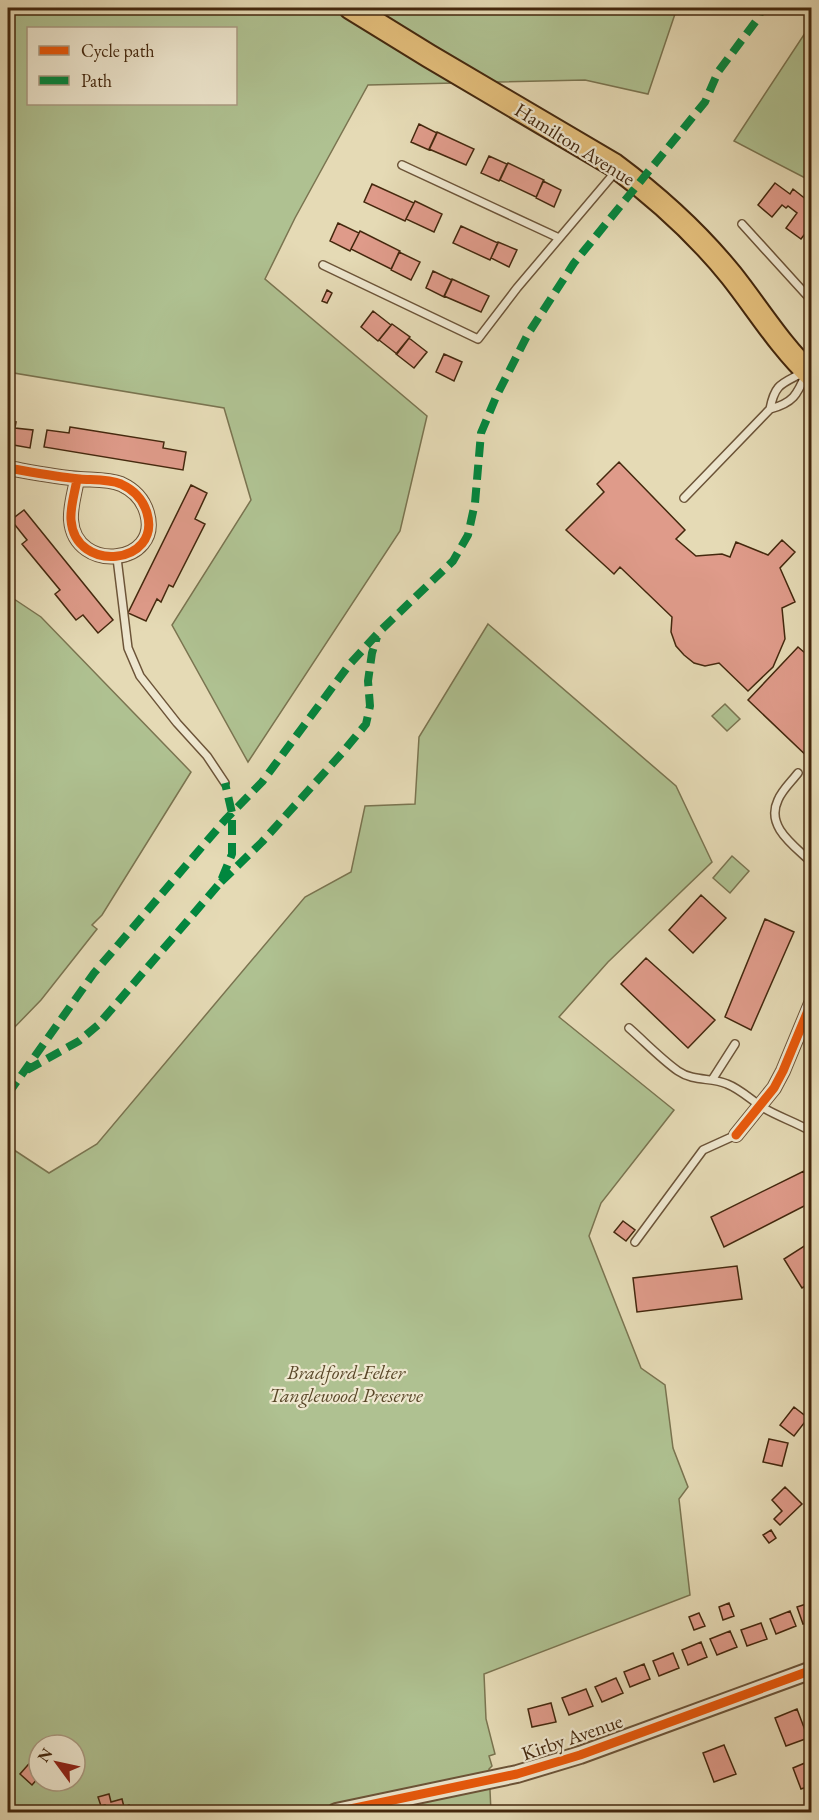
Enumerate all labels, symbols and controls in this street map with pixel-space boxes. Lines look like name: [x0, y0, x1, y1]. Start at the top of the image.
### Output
legend: [27, 27, 237, 105]
text: Cycle path: [81, 39, 155, 62]
text: Path: [81, 69, 112, 92]
street label: Hamilton Avenue: [510, 97, 640, 192]
park label: Bradford-Felter Tanglewood Preserve: [269, 1359, 423, 1408]
street label: Kirby Avenue: [518, 1708, 626, 1766]
north arrow: [27, 1733, 87, 1793]
text: N: [33, 1744, 57, 1766]

